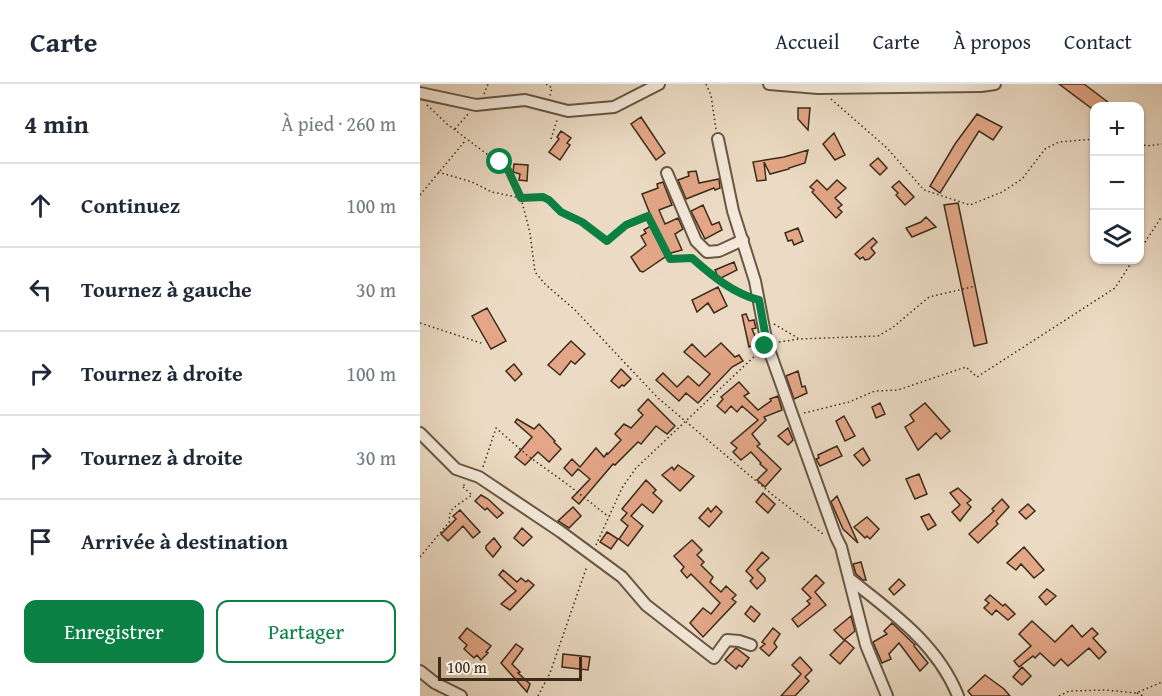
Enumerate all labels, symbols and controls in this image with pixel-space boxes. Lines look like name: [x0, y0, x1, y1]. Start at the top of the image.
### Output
text: Carte: [30, 21, 97, 62]
text: Accueil: [775, 26, 840, 57]
text: Carte: [873, 26, 920, 57]
text: À propos: [953, 26, 1031, 57]
text: Contact: [1064, 26, 1132, 57]
map controls: [1090, 102, 1144, 264]
button: +: [1090, 102, 1144, 156]
text: 4 min: [24, 104, 89, 143]
text: À pied · 260 m: [281, 109, 396, 138]
route start: [486, 148, 512, 174]
button: −: [1090, 156, 1144, 210]
icon: ahead: [24, 189, 57, 222]
text: Continuez: [81, 189, 180, 221]
text: 100 m: [346, 191, 396, 220]
button: layers: [1090, 210, 1144, 264]
icon: left: [24, 273, 57, 306]
text: Tournez à gauche: [81, 273, 252, 305]
text: 30 m: [356, 275, 396, 304]
route end: [751, 332, 777, 358]
icon: right: [24, 357, 57, 390]
text: Tournez à droite: [81, 357, 243, 389]
text: 100 m: [346, 359, 396, 388]
icon: right: [24, 441, 57, 474]
text: Tournez à droite: [81, 441, 243, 473]
text: 30 m: [356, 443, 396, 472]
icon: arrive: [24, 525, 57, 558]
text: Arrivée à destination: [81, 525, 288, 557]
button: Enregistrer: [24, 600, 204, 663]
button: Partager: [216, 600, 396, 663]
scale bar: [438, 654, 582, 682]
text: 100 m: [447, 655, 487, 679]

